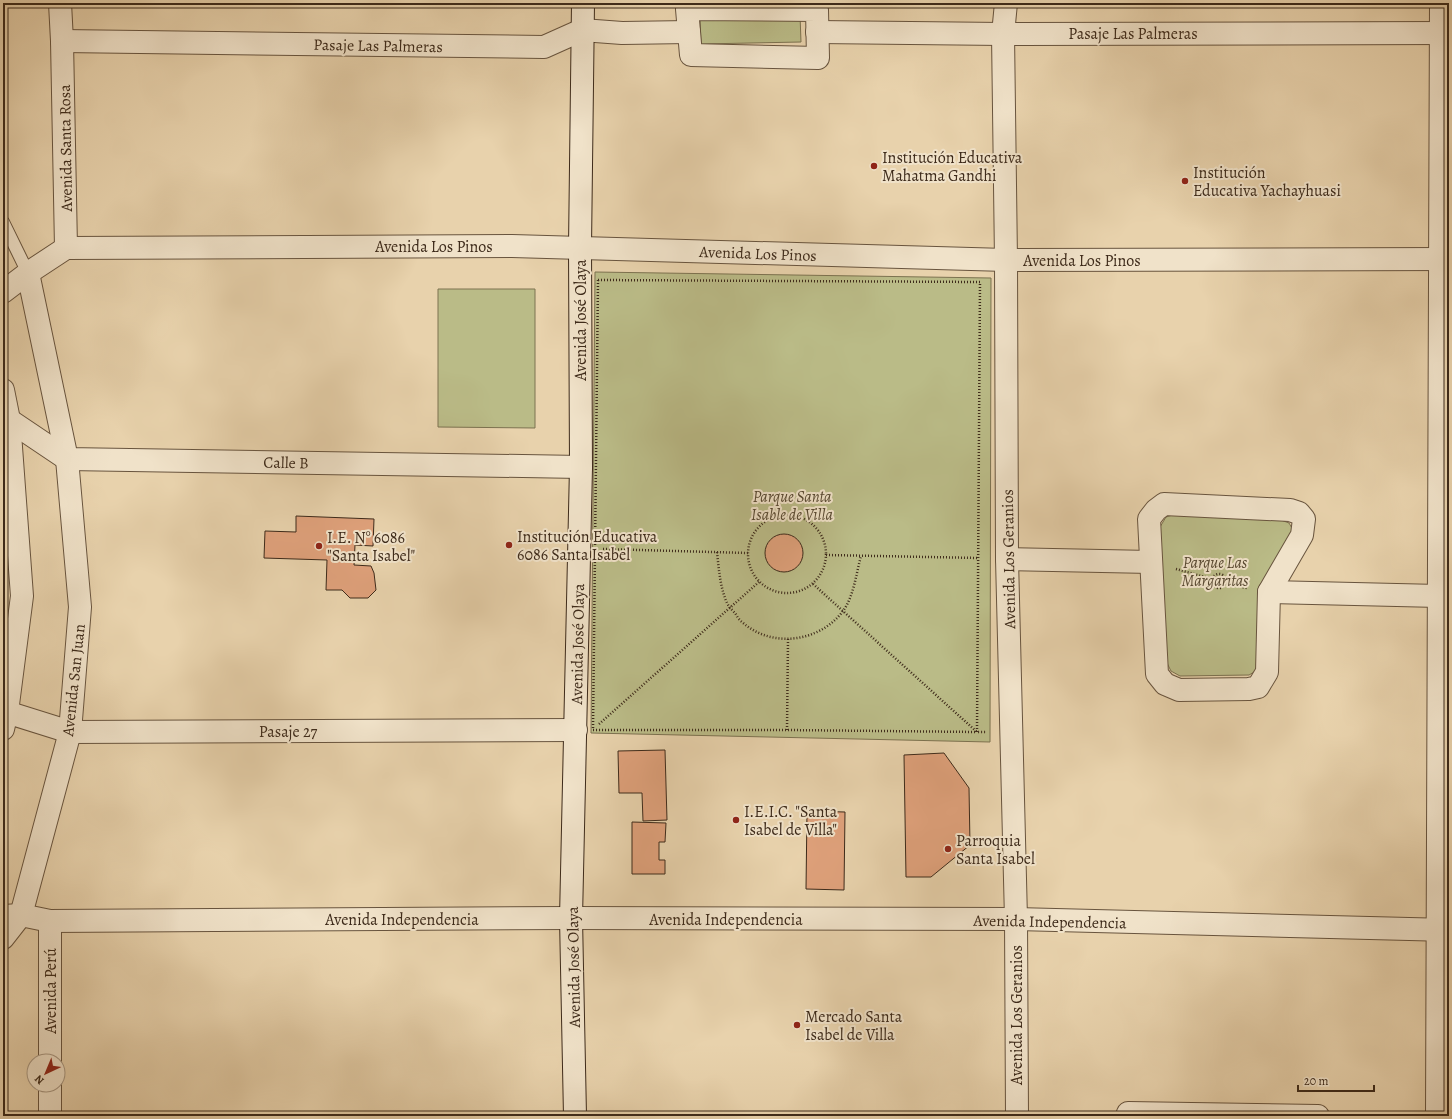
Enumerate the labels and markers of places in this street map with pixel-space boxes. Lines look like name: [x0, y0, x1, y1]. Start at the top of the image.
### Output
place label: Institución Educativa Mahatma Gandhi: [882, 147, 1023, 187]
marker: Institución Educativa Mahatma Gandhi: [869, 161, 879, 171]
place label: Institución Educativa Yachayhuasi: [1193, 162, 1341, 202]
marker: Institución Educativa Yachayhuasi: [1180, 176, 1190, 186]
place label: Institución Educativa 6086 Santa Isabel: [517, 526, 658, 566]
place label: I.E. N° 6086 "Santa Isabel": [327, 527, 416, 567]
marker: Institución Educativa 6086 Santa Isabel: [504, 540, 514, 550]
marker: I.E. N° 6086 "Santa Isabel": [314, 541, 324, 551]
place label: I.E.I.C. "Santa Isabel de Villa": [744, 801, 838, 841]
marker: I.E.I.C. "Santa Isabel de Villa": [731, 815, 741, 825]
place label: Parroquia Santa Isabel: [956, 830, 1035, 870]
marker: Parroquia Santa Isabel: [943, 844, 953, 854]
place label: Mercado Santa Isabel de Villa: [805, 1006, 903, 1046]
marker: Mercado Santa Isabel de Villa: [792, 1020, 802, 1030]

